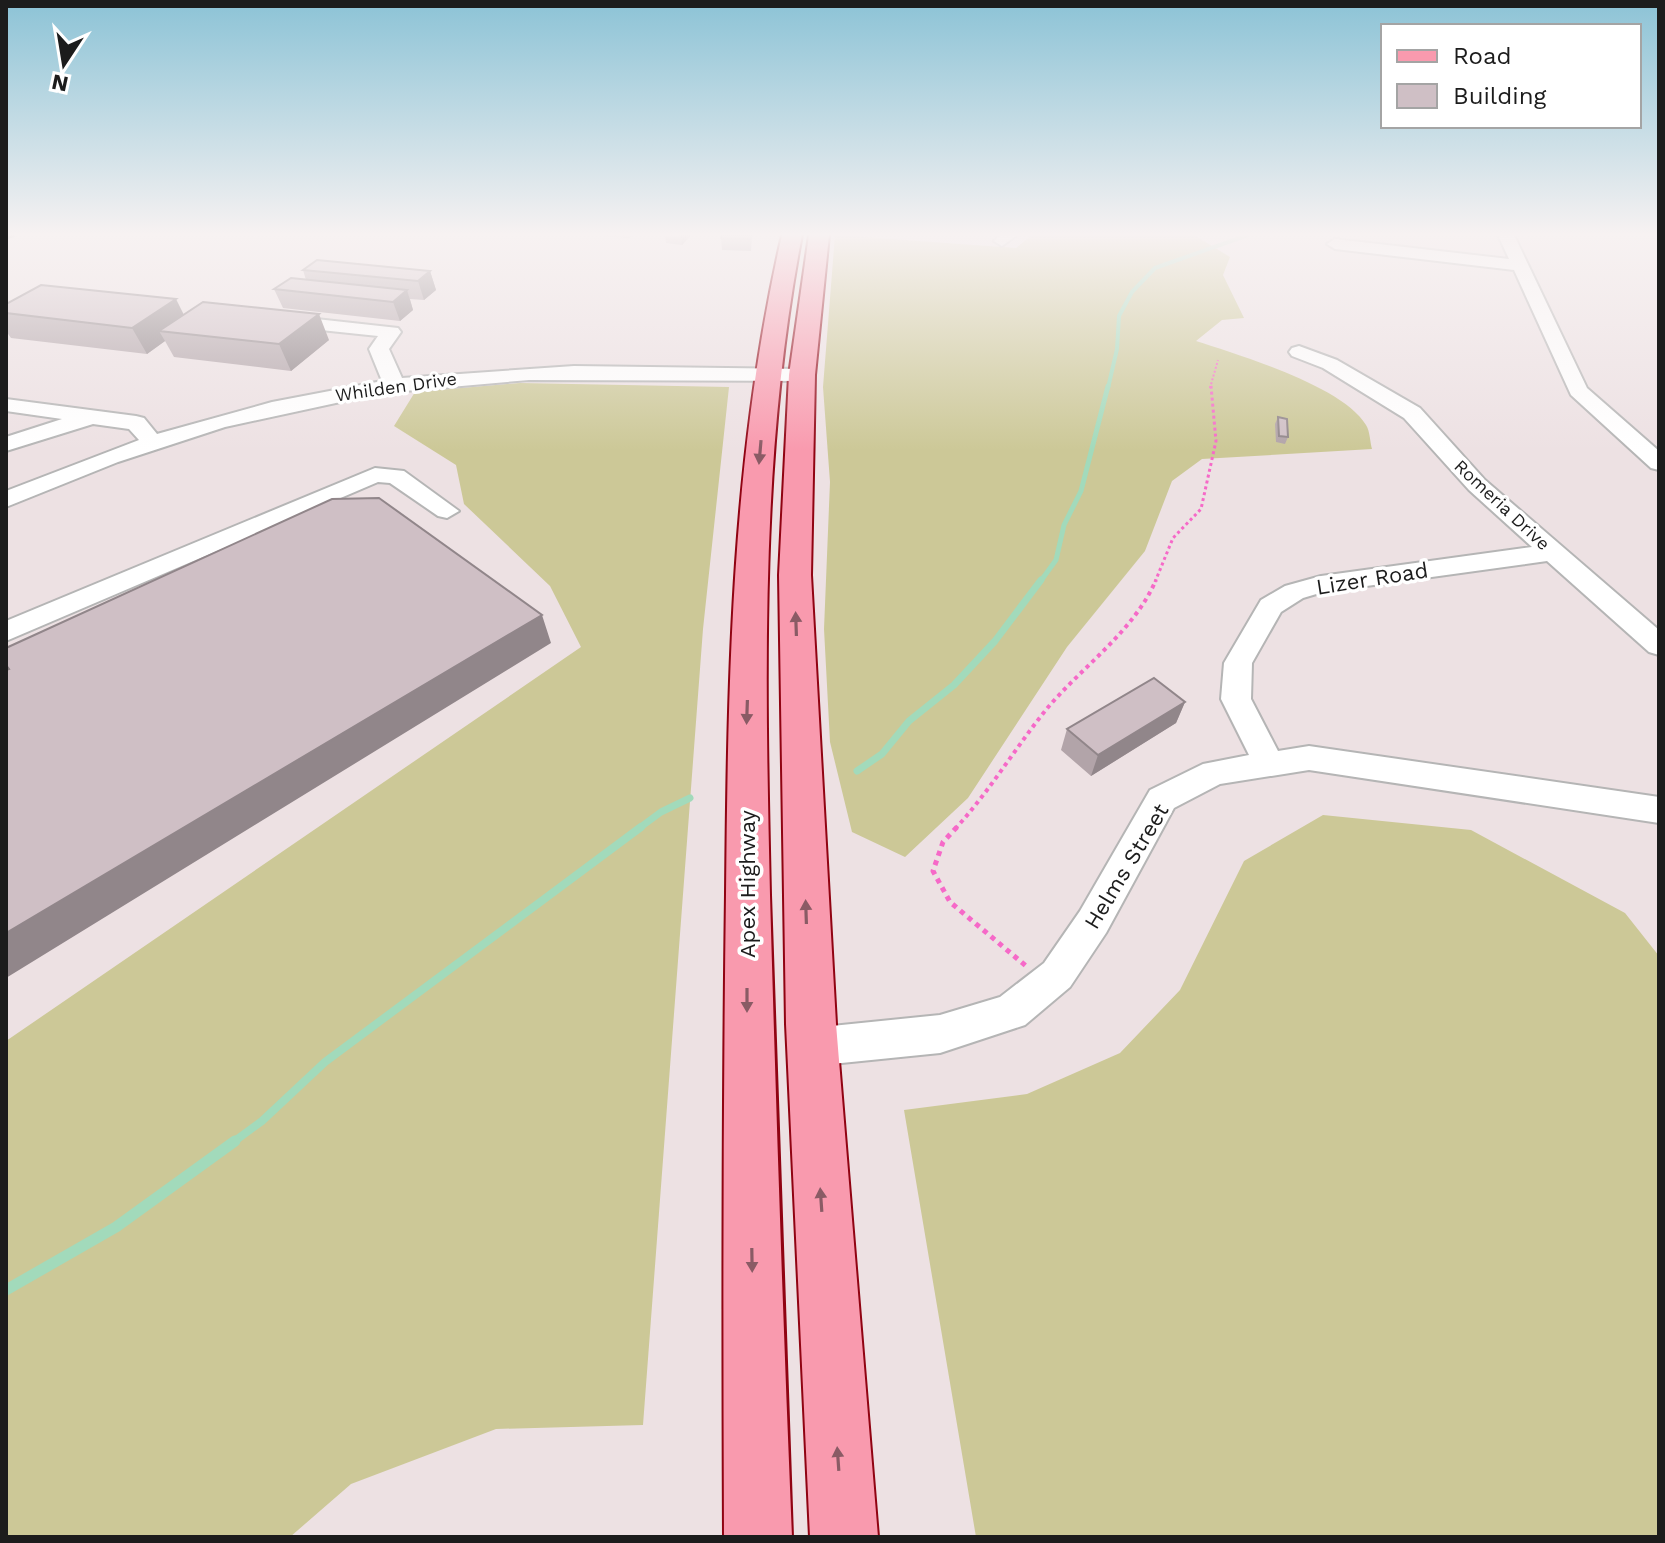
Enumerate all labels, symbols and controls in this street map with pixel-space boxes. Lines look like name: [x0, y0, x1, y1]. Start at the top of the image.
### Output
north arrow: [24, 24, 104, 104]
legend: [1381, 24, 1641, 128]
text: Road: [1453, 42, 1512, 70]
text: N: [49, 69, 71, 97]
text: Building: [1453, 82, 1546, 110]
street label: Whilden Drive: [334, 368, 458, 405]
one-way arrow: [753, 440, 766, 465]
street label: Romeria Drive: [1450, 455, 1554, 554]
street label: Lizer Road: [1314, 557, 1430, 600]
one-way arrow: [790, 611, 803, 636]
one-way arrow: [740, 700, 753, 725]
street label: Helms Street: [1079, 799, 1174, 933]
street label: Apex Highway: [735, 809, 760, 958]
one-way arrow: [800, 899, 813, 924]
one-way arrow: [741, 988, 753, 1013]
one-way arrow: [814, 1187, 827, 1212]
one-way arrow: [746, 1248, 758, 1273]
one-way arrow: [831, 1446, 844, 1471]

